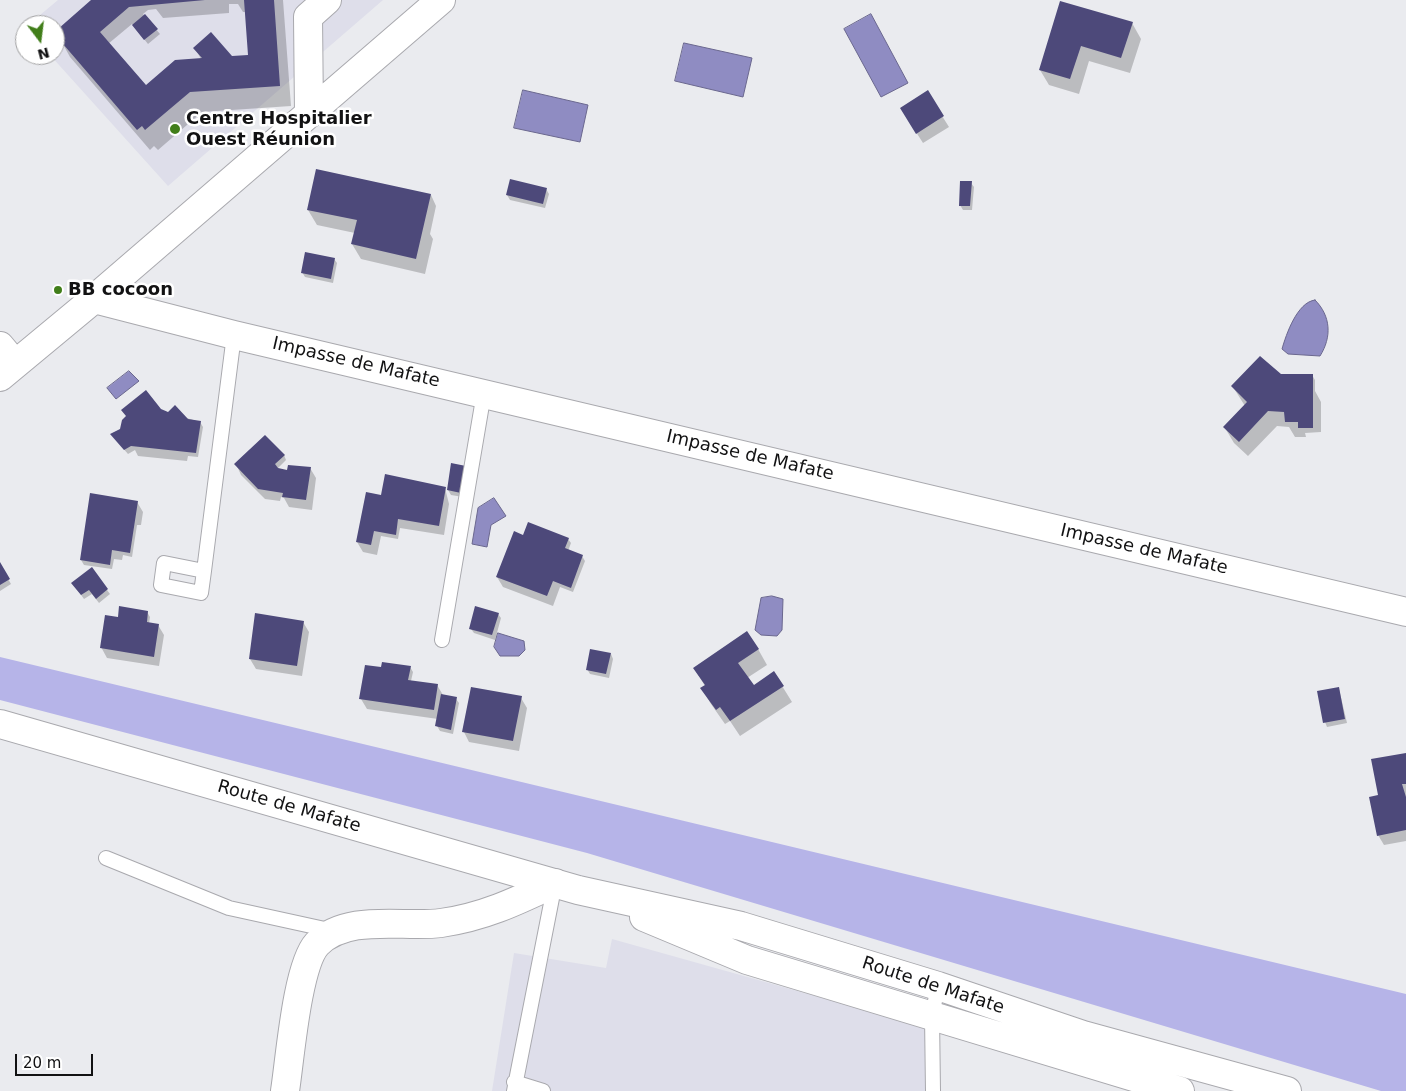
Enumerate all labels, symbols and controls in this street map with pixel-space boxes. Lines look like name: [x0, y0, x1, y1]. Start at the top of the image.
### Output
north arrow: [15, 15, 65, 65]
text: N: [36, 44, 51, 63]
place label: Centre Hospitalier Ouest Réunion: [186, 108, 372, 150]
marker: Centre Hospitalier Ouest Réunion: [168, 122, 182, 136]
place label: BB cocoon: [68, 279, 173, 301]
marker: BB cocoon: [52, 284, 64, 296]
street label: Impasse de Mafate: [270, 333, 442, 393]
street label: Impasse de Mafate: [664, 426, 836, 486]
street label: Impasse de Mafate: [1058, 520, 1230, 580]
street label: Route de Mafate: [215, 776, 363, 838]
street label: Route de Mafate: [859, 953, 1007, 1019]
scale bar: [18, 1044, 95, 1076]
text: 20 m: [23, 1054, 61, 1072]

